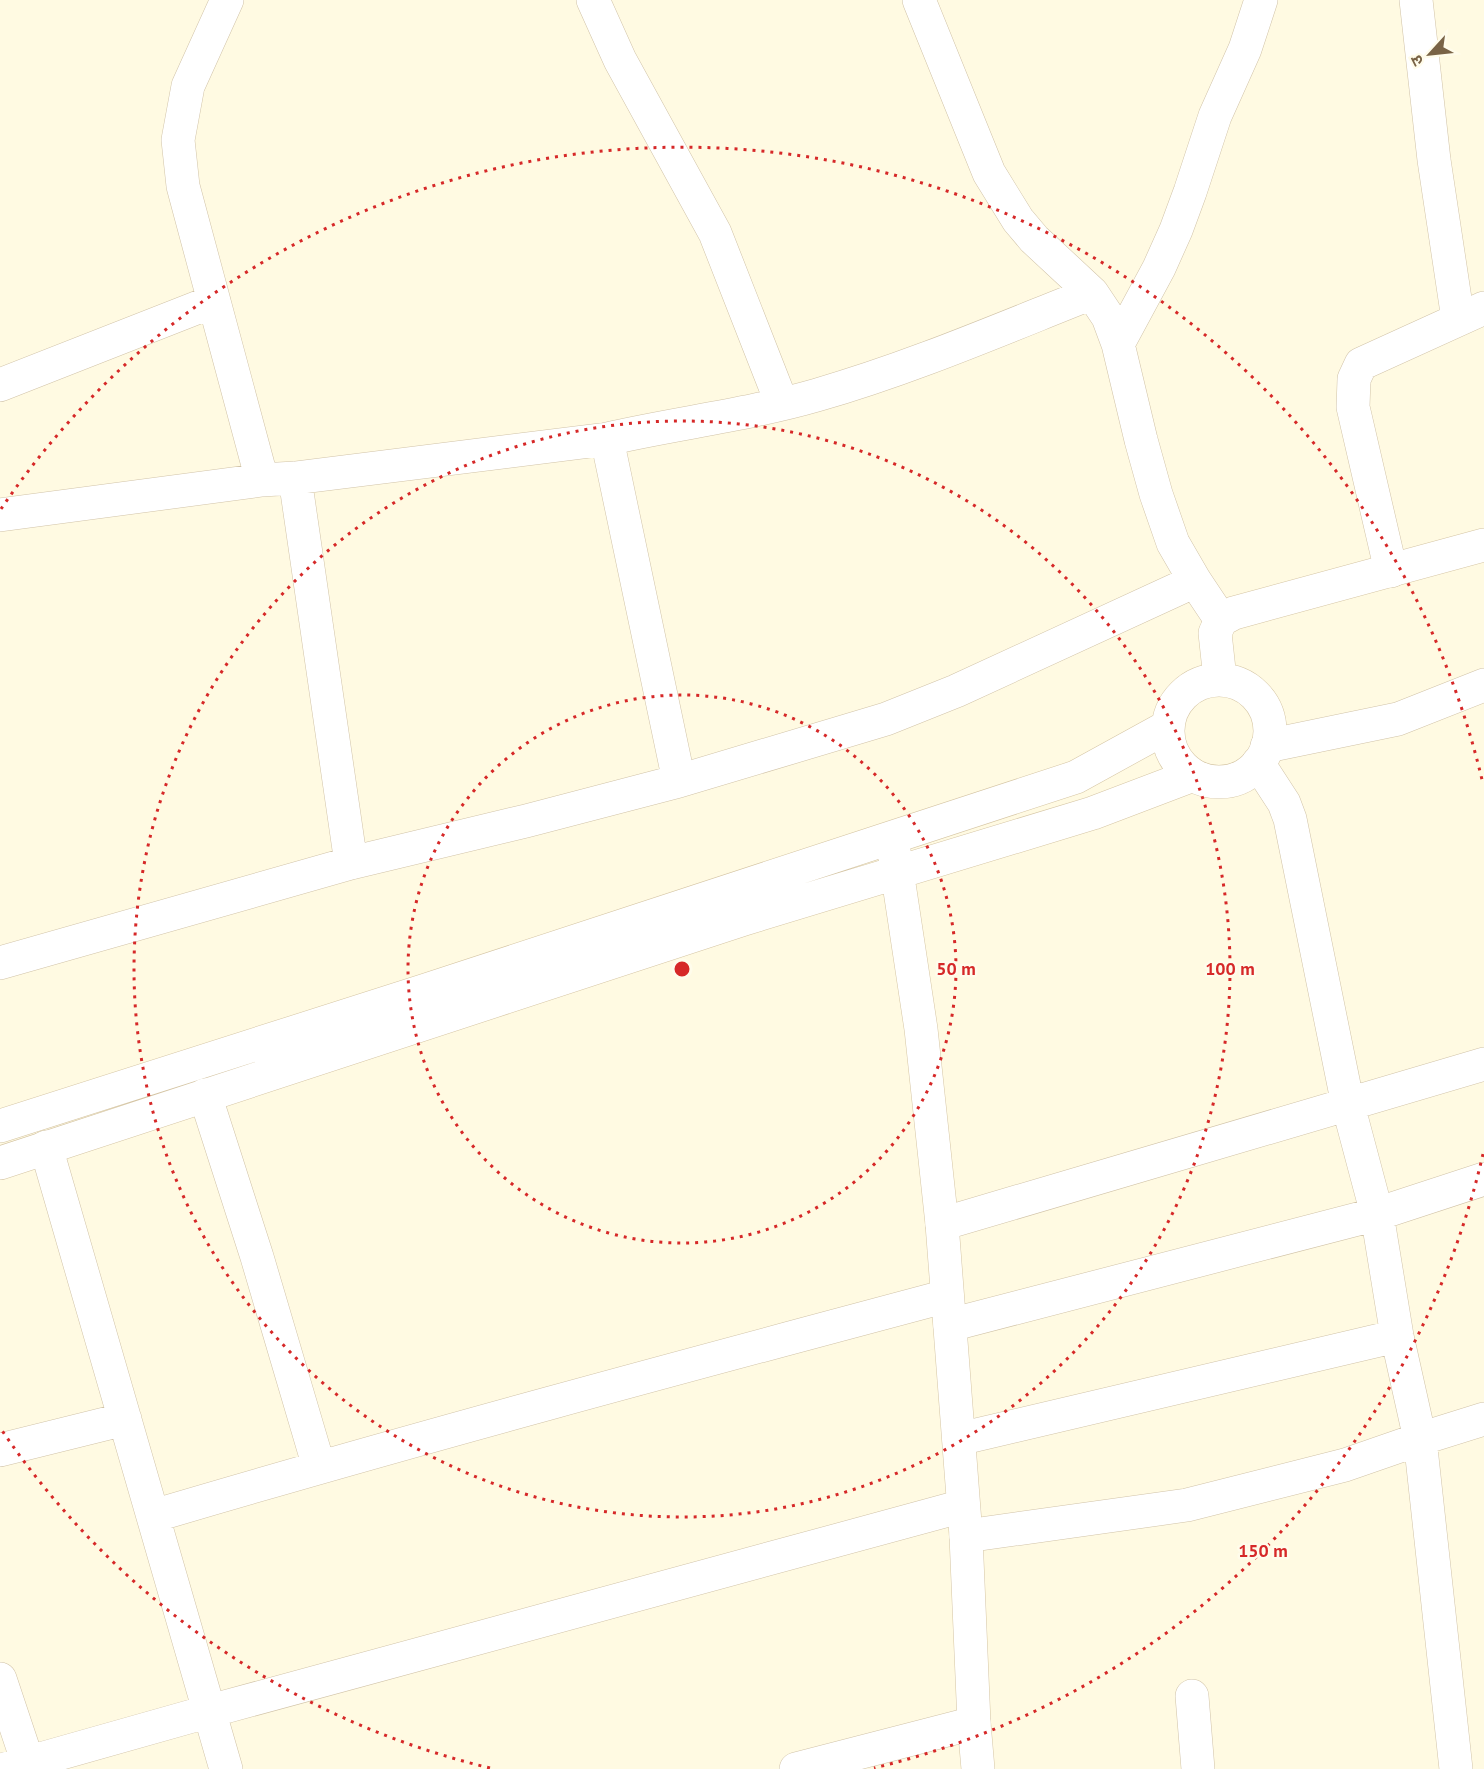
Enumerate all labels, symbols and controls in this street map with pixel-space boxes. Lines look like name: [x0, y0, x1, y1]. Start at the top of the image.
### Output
north arrow: [1400, 24, 1460, 84]
text: उ: [1405, 52, 1428, 70]
text: 50 m: [936, 957, 976, 980]
text: 100 m: [1205, 957, 1255, 980]
centre of rings: [672, 959, 692, 979]
text: 150 m: [1238, 1539, 1288, 1562]

